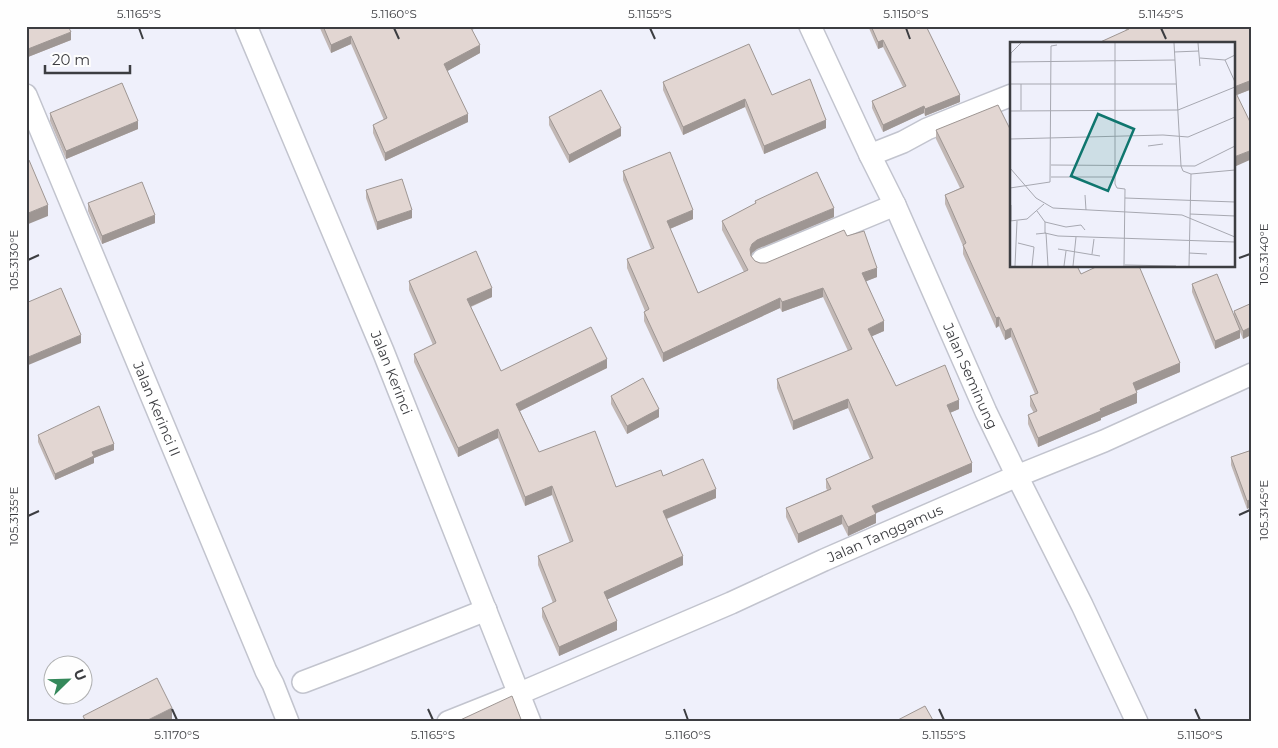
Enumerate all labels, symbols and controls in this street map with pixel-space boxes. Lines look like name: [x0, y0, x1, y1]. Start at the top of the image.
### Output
text: 5.1165°S: [117, 6, 161, 21]
text: 5.1160°S: [371, 6, 417, 21]
text: 5.1155°S: [628, 6, 672, 21]
text: 5.1150°S: [883, 6, 929, 21]
text: 5.1145°S: [1138, 6, 1184, 21]
scale bar: [45, 42, 130, 74]
inset map: [1010, 42, 1236, 268]
text: 20 m: [52, 50, 90, 69]
text: 105.3140°E: [1256, 223, 1271, 285]
text: 105.3130°E: [6, 230, 21, 290]
street label: Jalan Seminung: [939, 319, 1002, 432]
street label: Jalan Kerinci: [366, 327, 416, 417]
street label: Jalan Kerinci II: [129, 358, 185, 459]
text: 105.3145°E: [1256, 480, 1271, 540]
text: 105.3135°E: [6, 486, 21, 546]
street label: Jalan Tanggamus: [823, 500, 946, 567]
north arrow: [42, 656, 92, 706]
text: U: [70, 666, 90, 684]
text: 5.1170°S: [154, 727, 200, 742]
text: 5.1165°S: [411, 727, 455, 742]
text: 5.1160°S: [665, 727, 711, 742]
text: 5.1155°S: [922, 727, 966, 742]
text: 5.1150°S: [1177, 727, 1223, 742]

